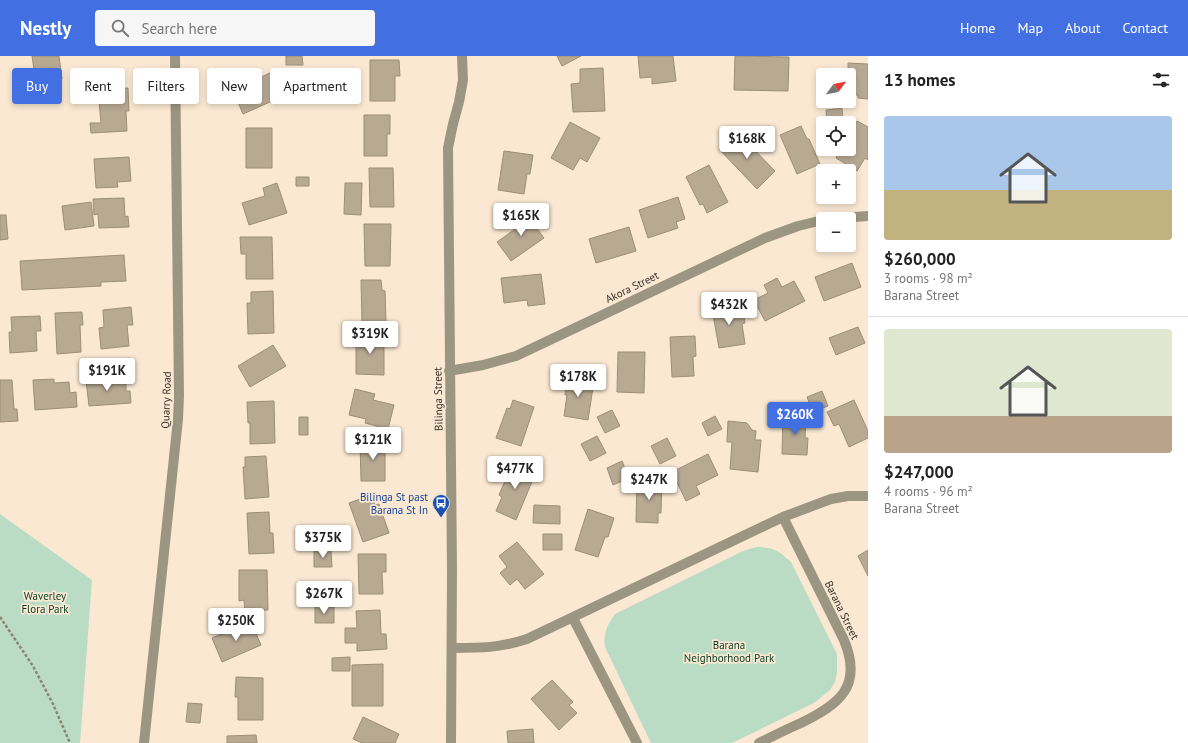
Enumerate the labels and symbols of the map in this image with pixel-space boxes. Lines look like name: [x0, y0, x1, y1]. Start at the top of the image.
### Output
north arrow: [816, 68, 856, 108]
pin: $168K: [719, 126, 775, 160]
pin: $165K: [493, 203, 549, 237]
street label: Akora Street: [603, 268, 661, 306]
pin: $432K: [701, 292, 757, 326]
pin: $319K: [342, 321, 398, 355]
pin: $191K: [79, 358, 135, 392]
pin: $178K: [550, 364, 606, 398]
street label: Bilinga Street: [430, 367, 446, 431]
street label: Quarry Road: [158, 371, 174, 429]
pin: $260K: [767, 402, 823, 436]
pin: $121K: [345, 427, 401, 461]
pin: $477K: [487, 456, 543, 490]
pin: $247K: [621, 467, 677, 501]
place label: Bilinga St past Barana St In: [360, 490, 428, 517]
bus stop icon: Bilinga St past Barana St In: [431, 493, 451, 518]
pin: $375K: [295, 525, 351, 559]
street label: Barana Street: [822, 578, 862, 642]
pin: $267K: [296, 581, 352, 615]
park label: Waverley Flora Park: [21, 589, 69, 616]
pin: $250K: [208, 608, 264, 642]
park label: Barana Neighborhood Park: [684, 638, 775, 665]

